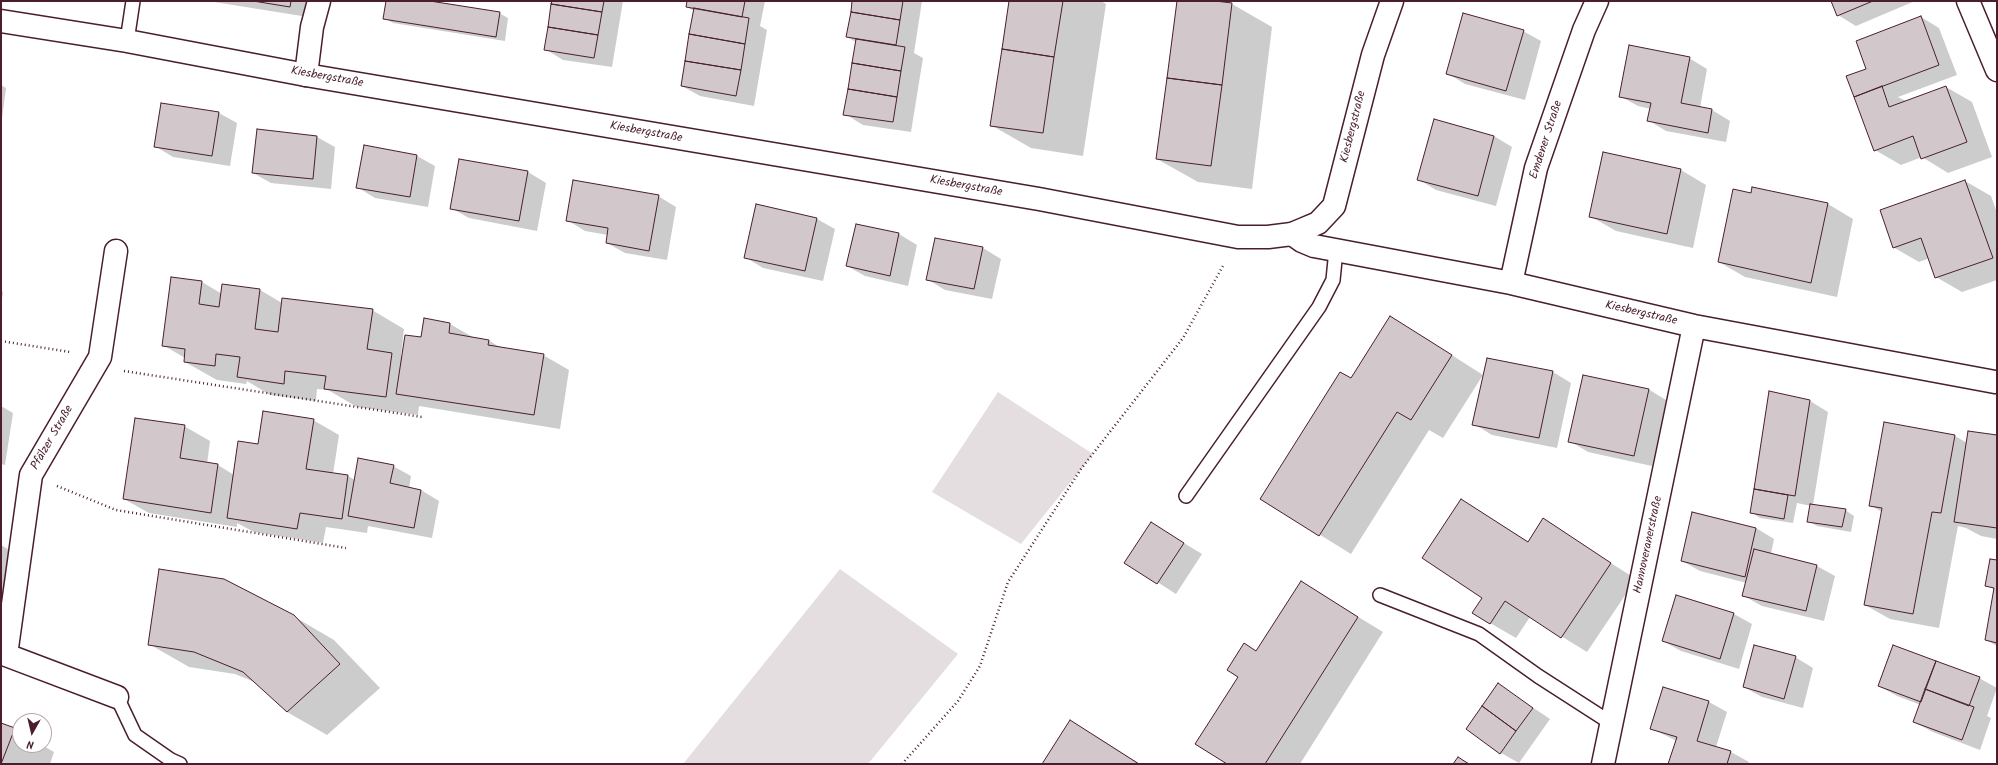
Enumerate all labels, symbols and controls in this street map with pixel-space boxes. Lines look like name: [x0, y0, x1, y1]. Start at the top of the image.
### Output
street label: Kiesbergstraße: [290, 65, 364, 91]
street label: Kiesbergstraße: [1338, 90, 1370, 164]
street label: Emdener Straße: [1528, 99, 1566, 181]
street label: Kiesbergstraße: [609, 120, 683, 146]
street label: Kiesbergstraße: [929, 174, 1003, 200]
street label: Kiesbergstraße: [1604, 299, 1678, 329]
street label: Pfälzer Straße: [29, 403, 77, 473]
street label: Hannoveranerstraße: [1632, 495, 1666, 595]
north arrow: [12, 713, 52, 753]
text: N: [26, 734, 35, 753]

